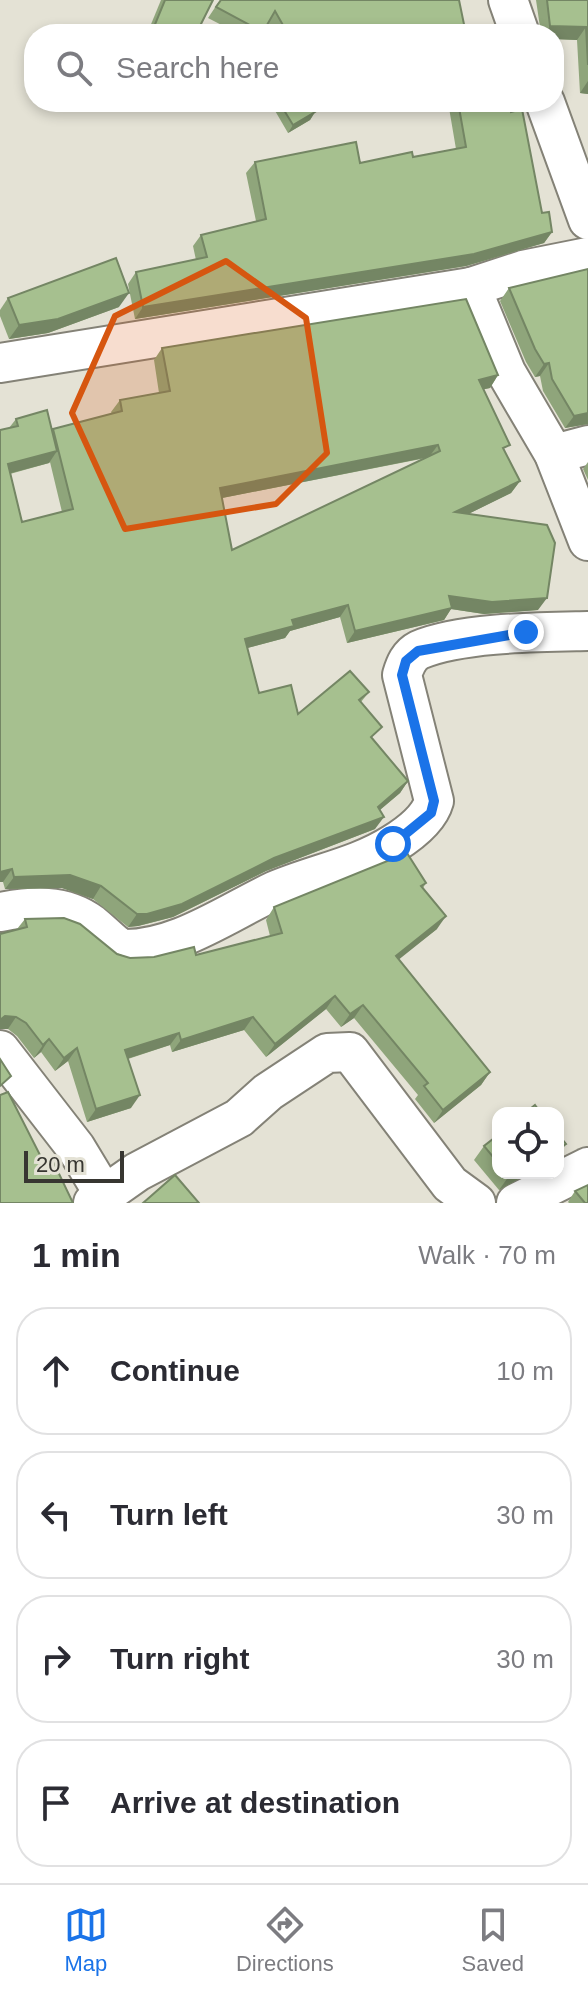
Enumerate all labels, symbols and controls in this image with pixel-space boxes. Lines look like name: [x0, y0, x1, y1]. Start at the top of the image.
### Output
search box: [24, 24, 564, 112]
icon: search: [52, 46, 96, 90]
text: Search here: [116, 51, 279, 84]
route end: [508, 614, 544, 650]
route start: [375, 826, 411, 862]
map controls: [492, 1107, 564, 1179]
button: locate: [492, 1107, 564, 1179]
scale bar: [24, 1147, 124, 1183]
text: 20 m: [36, 1152, 85, 1177]
text: 1 min: [32, 1236, 121, 1274]
text: Walk · 70 m: [418, 1240, 556, 1270]
icon: ahead: [34, 1349, 78, 1393]
text: Continue: [110, 1354, 240, 1387]
text: 10 m: [496, 1356, 554, 1386]
icon: left: [34, 1493, 78, 1537]
text: Turn left: [110, 1498, 228, 1531]
text: 30 m: [496, 1500, 554, 1530]
icon: right: [34, 1637, 78, 1681]
text: Turn right: [110, 1642, 249, 1675]
text: 30 m: [496, 1644, 554, 1674]
icon: arrive: [34, 1781, 78, 1825]
text: Arrive at destination: [110, 1786, 400, 1819]
tab: Map: [64, 1903, 108, 1977]
tab: Directions: [236, 1903, 334, 1977]
tab: Saved: [462, 1903, 524, 1977]

